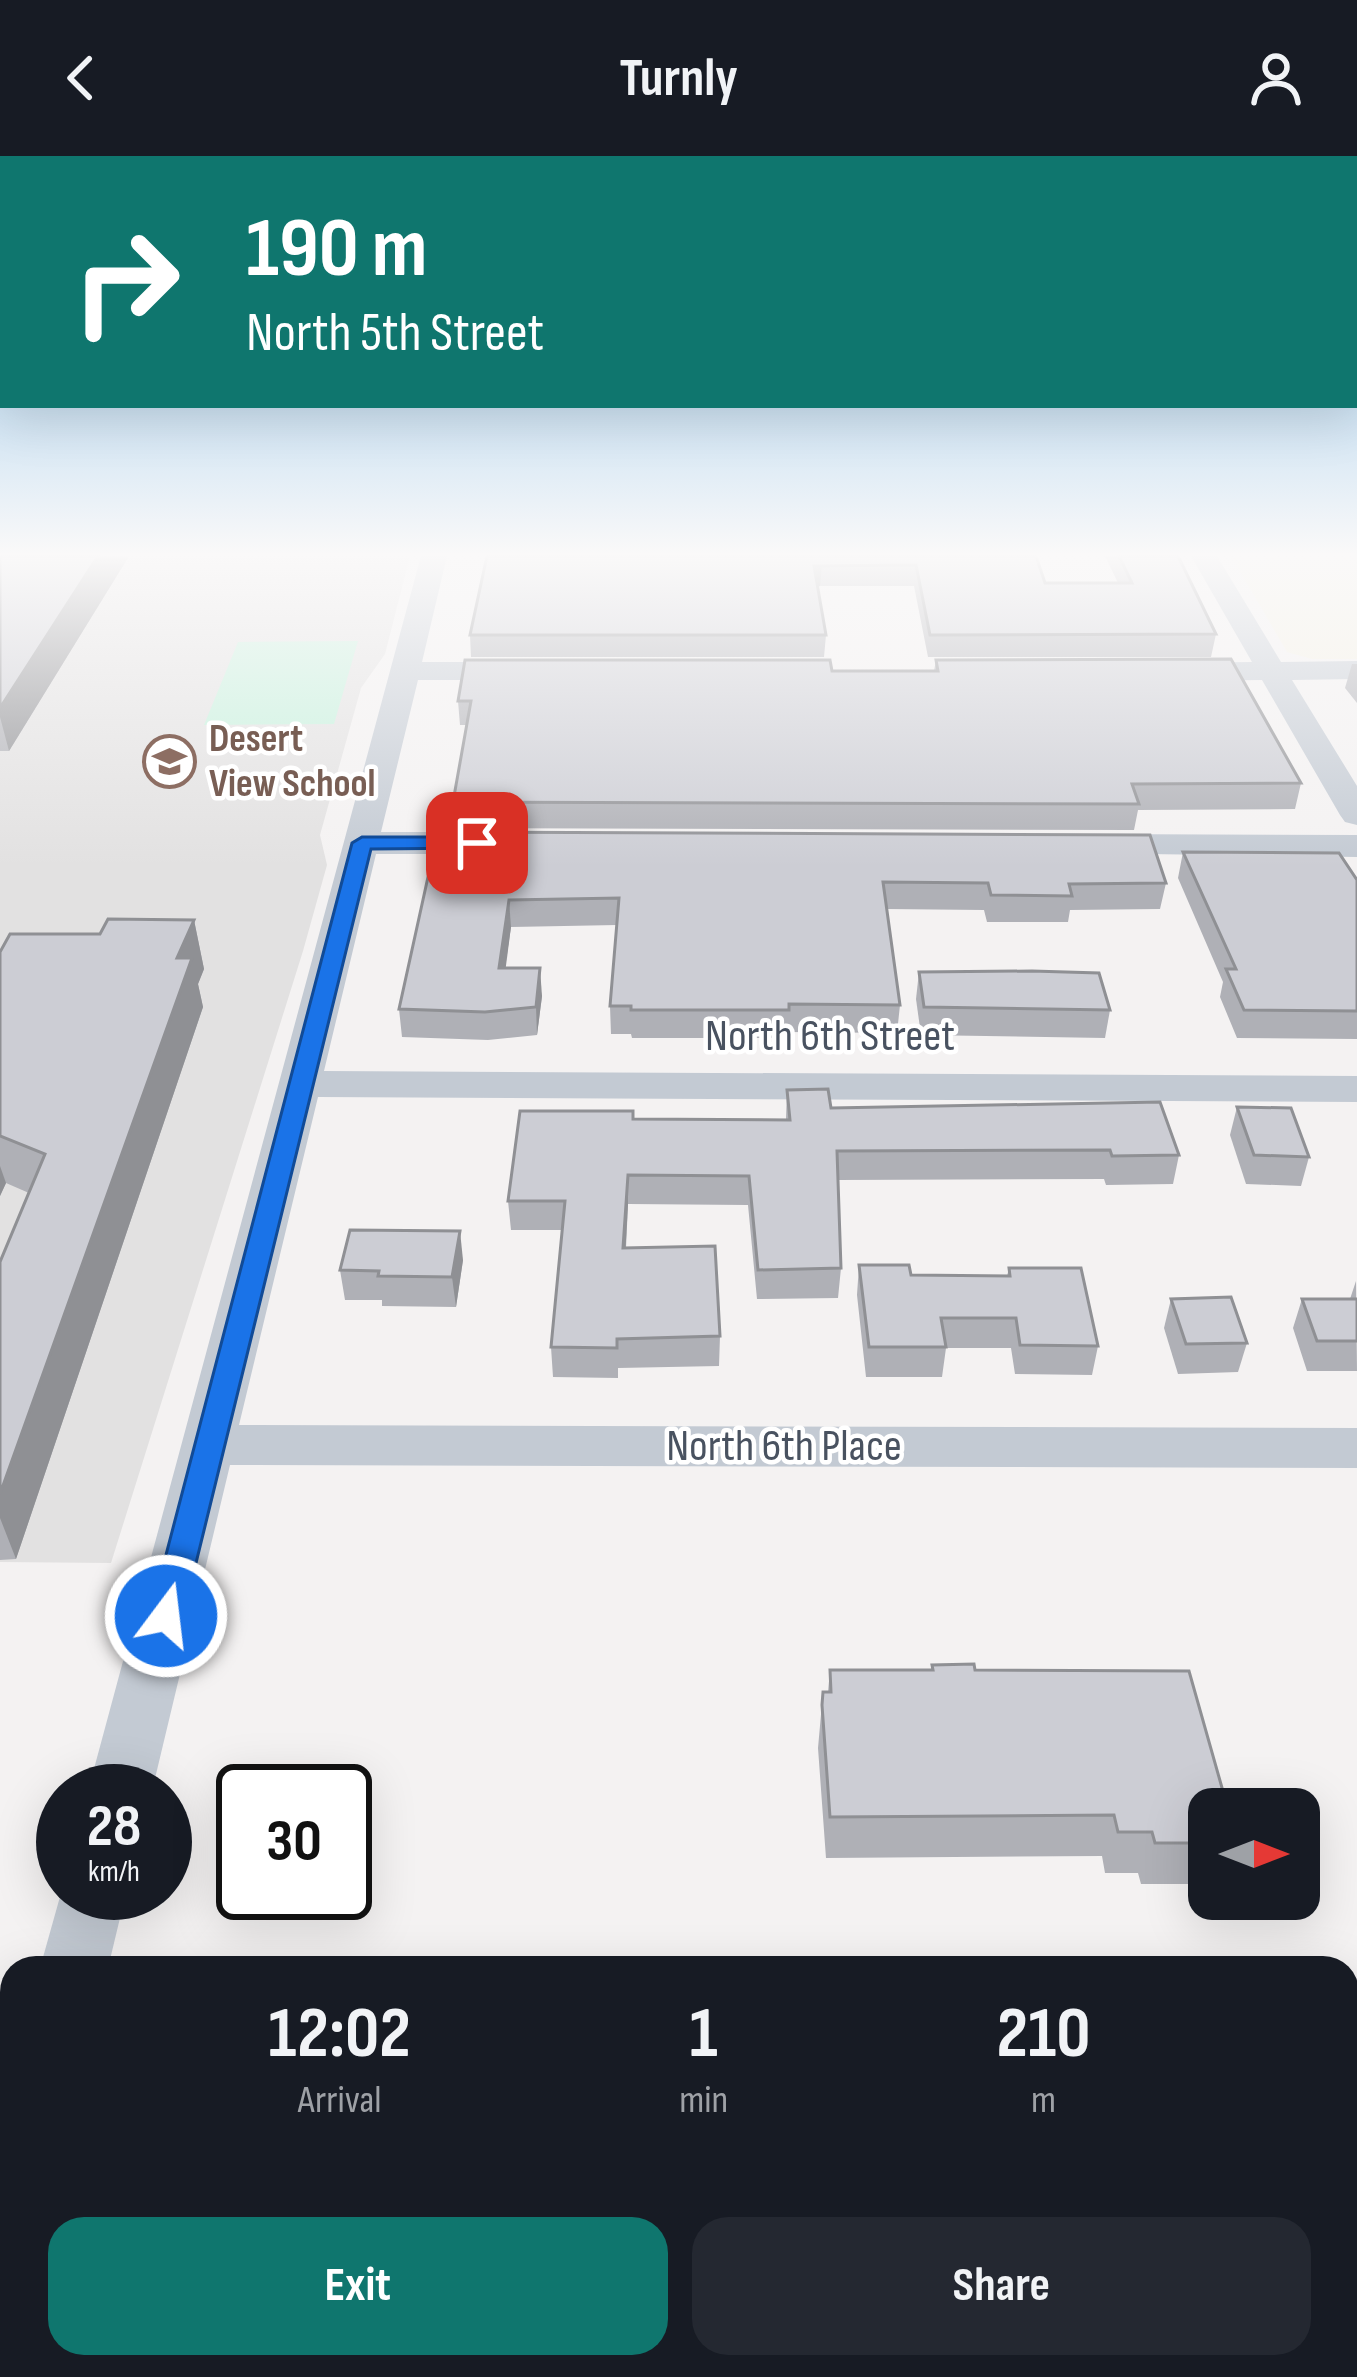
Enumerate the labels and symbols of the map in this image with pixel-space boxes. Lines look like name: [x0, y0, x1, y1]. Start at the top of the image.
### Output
place label: Desert View School: [209, 716, 375, 808]
school or university icon: Desert View School: [142, 733, 198, 789]
pin: [426, 792, 528, 894]
street label: North 6th Street: [705, 1009, 955, 1064]
street label: North 6th Place: [666, 1419, 902, 1474]
position arrow: [103, 1553, 229, 1679]
speed limit sign: 30: [216, 1764, 372, 1920]
north arrow: [1188, 1788, 1320, 1920]

